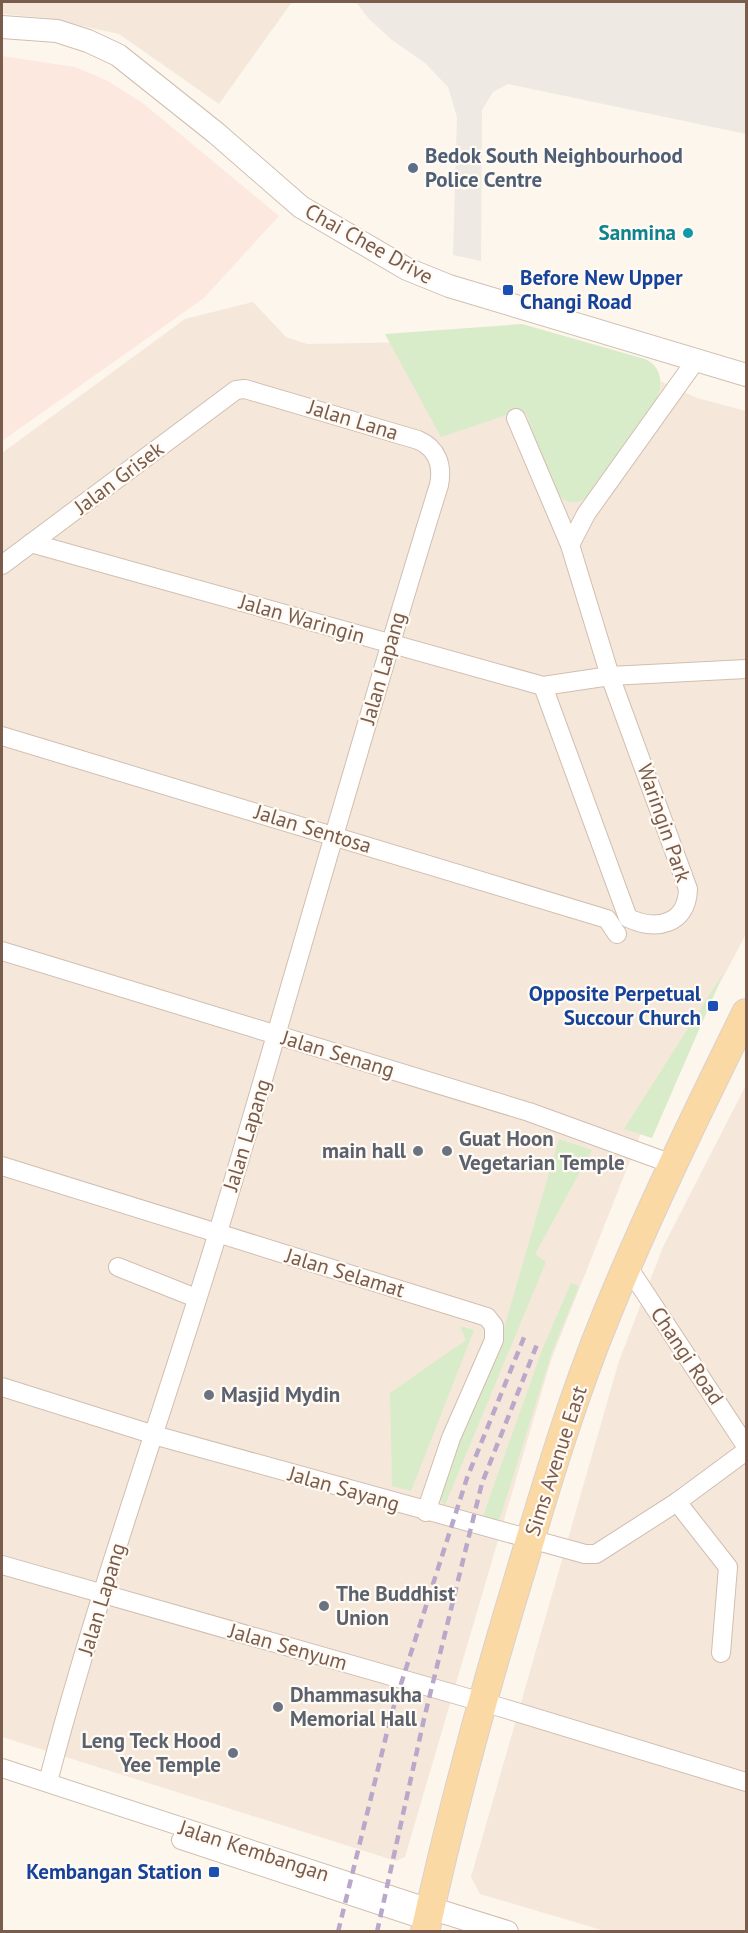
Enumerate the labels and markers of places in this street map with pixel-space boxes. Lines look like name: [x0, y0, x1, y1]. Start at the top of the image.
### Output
place label: Bedok South Neighbourhood Police Centre: [425, 142, 683, 193]
marker: Bedok South Neighbourhood Police Centre: [406, 161, 420, 175]
place label: Sanmina: [599, 219, 676, 246]
marker: Sanmina: [681, 226, 695, 240]
place label: Before New Upper Changi Road: [520, 264, 683, 315]
marker: Before New Upper Changi Road: [501, 283, 515, 297]
place label: Opposite Perpetual Succour Church: [529, 980, 702, 1031]
marker: Opposite Perpetual Succour Church: [706, 999, 720, 1013]
place label: Guat Hoon Vegetarian Temple: [458, 1125, 625, 1176]
place label: main hall: [322, 1137, 407, 1164]
marker: main hall: [411, 1144, 425, 1158]
marker: Guat Hoon Vegetarian Temple: [440, 1144, 454, 1158]
place label: Masjid Mydin: [221, 1381, 340, 1408]
marker: Masjid Mydin: [202, 1388, 216, 1402]
place label: The Buddhist Union: [336, 1580, 456, 1631]
marker: The Buddhist Union: [317, 1599, 331, 1613]
place label: Dhammasukha Memorial Hall: [290, 1681, 422, 1732]
marker: Dhammasukha Memorial Hall: [271, 1700, 285, 1714]
place label: Leng Teck Hood Yee Temple: [82, 1727, 221, 1778]
marker: Leng Teck Hood Yee Temple: [226, 1746, 240, 1760]
place label: Kembangan Station: [26, 1858, 202, 1885]
marker: Kembangan Station: [207, 1865, 221, 1879]

